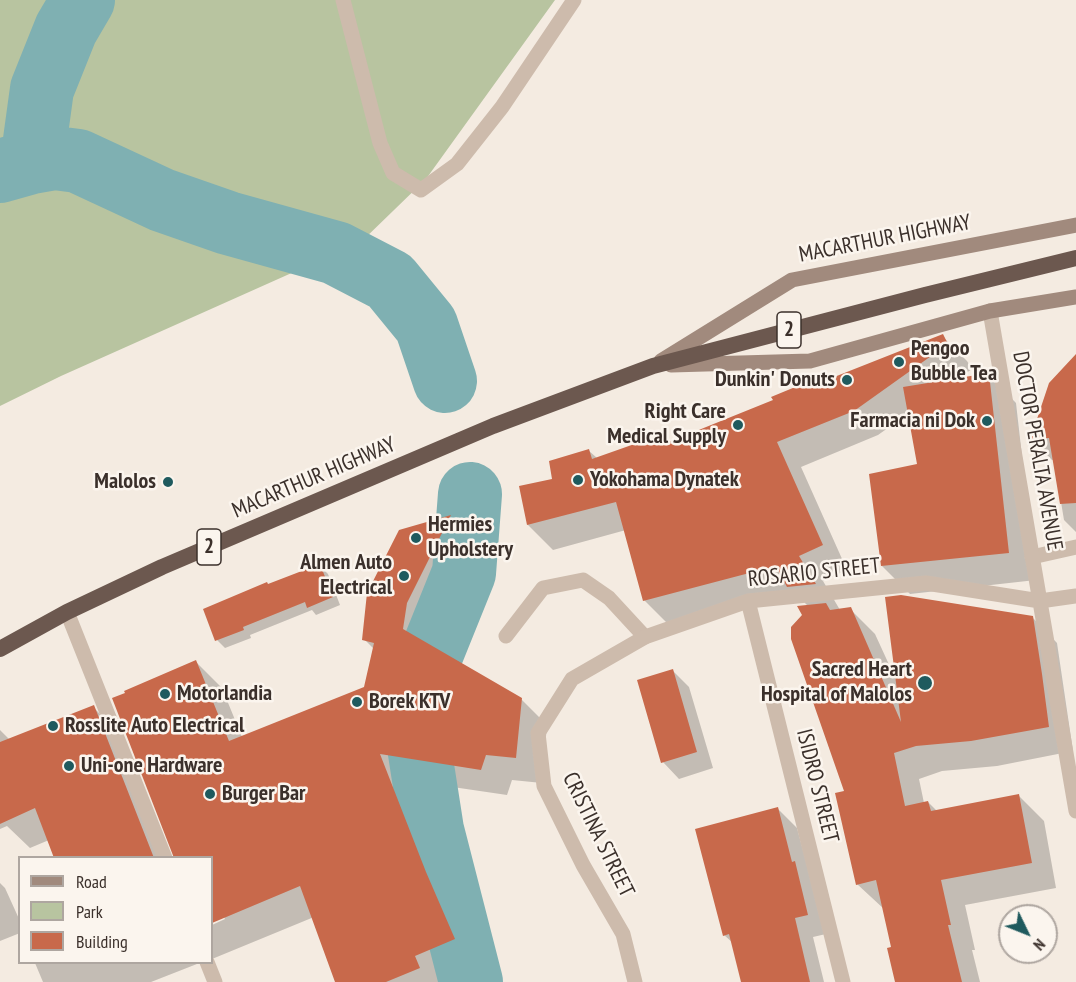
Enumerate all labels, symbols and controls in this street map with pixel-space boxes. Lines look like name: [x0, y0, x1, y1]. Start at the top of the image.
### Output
street label: MACARTHUR HIGHWAY: [797, 209, 973, 269]
road number: 2: [777, 312, 801, 348]
place label: Pengoo Bubble Tea: [911, 336, 997, 388]
street label: DOCTOR PERALTA AVENUE: [1006, 349, 1068, 553]
marker: Pengoo Bubble Tea: [892, 355, 906, 369]
place label: Dunkin' Donuts: [715, 367, 835, 393]
marker: Dunkin' Donuts: [840, 373, 854, 387]
place label: Right Care Medical Supply: [607, 399, 726, 451]
place label: Farmacia ni Dok: [850, 408, 975, 434]
marker: Farmacia ni Dok: [980, 414, 994, 428]
marker: Right Care Medical Supply: [731, 418, 745, 432]
street label: MACARTHUR HIGHWAY: [228, 432, 400, 524]
place label: Yokohama Dynatek: [590, 467, 739, 493]
place label: Malolos: [94, 469, 156, 495]
marker: Yokohama Dynatek: [571, 473, 585, 487]
marker: Malolos: [161, 475, 175, 489]
place label: Hermies Upholstery: [428, 512, 513, 564]
road number: 2: [197, 529, 221, 565]
marker: Hermies Upholstery: [409, 531, 423, 545]
place label: Almen Auto Electrical: [300, 550, 392, 602]
street label: ROSARIO STREET: [747, 553, 881, 593]
marker: Almen Auto Electrical: [397, 569, 411, 583]
place label: Sacred Heart Hospital of Malolos: [761, 657, 912, 708]
marker: Sacred Heart Hospital of Malolos: [916, 674, 934, 692]
place label: Motorlandia: [177, 681, 272, 707]
marker: Motorlandia: [158, 687, 172, 701]
place label: Borek KTV: [369, 689, 450, 715]
marker: Borek KTV: [350, 695, 364, 709]
place label: Rosslite Auto Electrical: [65, 713, 244, 739]
marker: Rosslite Auto Electrical: [46, 719, 60, 733]
street label: ISIDRO STREET: [790, 726, 844, 846]
place label: Uni-one Hardware: [81, 753, 222, 779]
marker: Uni-one Hardware: [62, 759, 76, 773]
street label: CRISTINA STREET: [556, 768, 640, 902]
place label: Burger Bar: [222, 781, 305, 807]
marker: Burger Bar: [203, 787, 217, 801]
legend: [18, 856, 213, 964]
text: Road: [76, 870, 107, 893]
text: Park: [76, 900, 103, 923]
north arrow: [998, 904, 1058, 964]
text: Building: [76, 930, 128, 953]
text: N: [1029, 935, 1050, 955]

